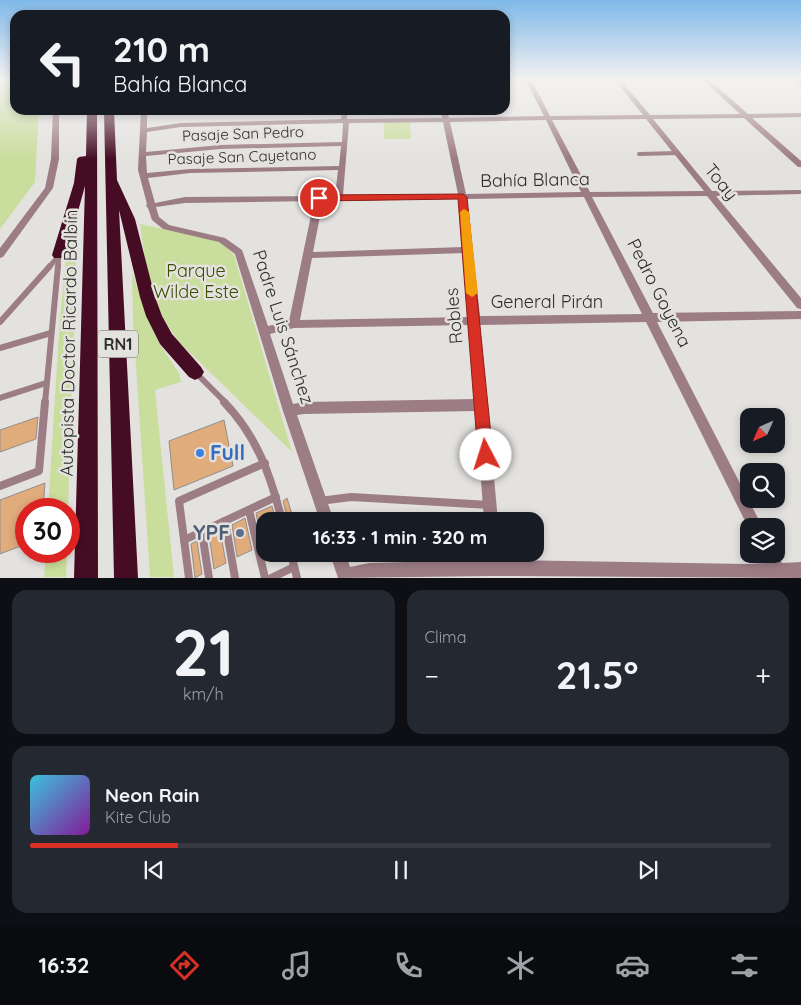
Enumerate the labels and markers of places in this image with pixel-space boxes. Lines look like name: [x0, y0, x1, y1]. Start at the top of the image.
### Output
pin: [298, 177, 340, 219]
place label: Full: [210, 439, 245, 465]
marker: Full: [194, 447, 206, 459]
place label: YPF: [193, 519, 230, 545]
marker: YPF: [234, 527, 246, 539]

